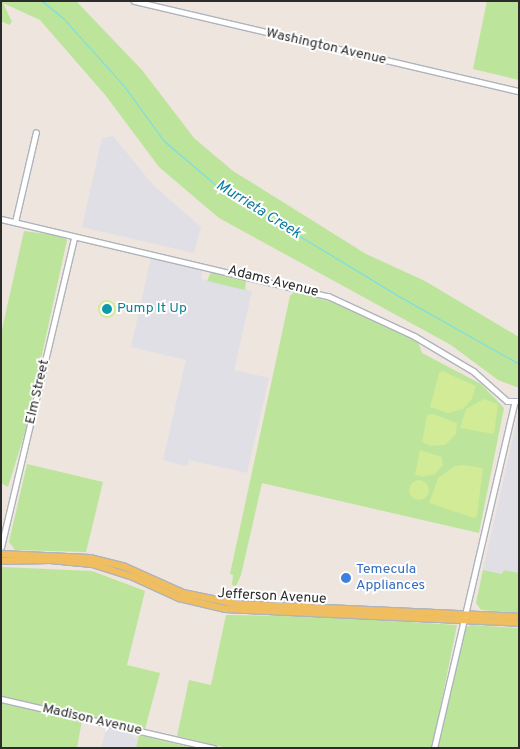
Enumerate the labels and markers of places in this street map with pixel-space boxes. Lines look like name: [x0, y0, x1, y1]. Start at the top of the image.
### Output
place label: Pump It Up: [117, 301, 187, 317]
marker: Pump It Up: [101, 303, 113, 315]
place label: Temecula Appliances: [356, 562, 425, 594]
marker: Temecula Appliances: [340, 572, 352, 584]

